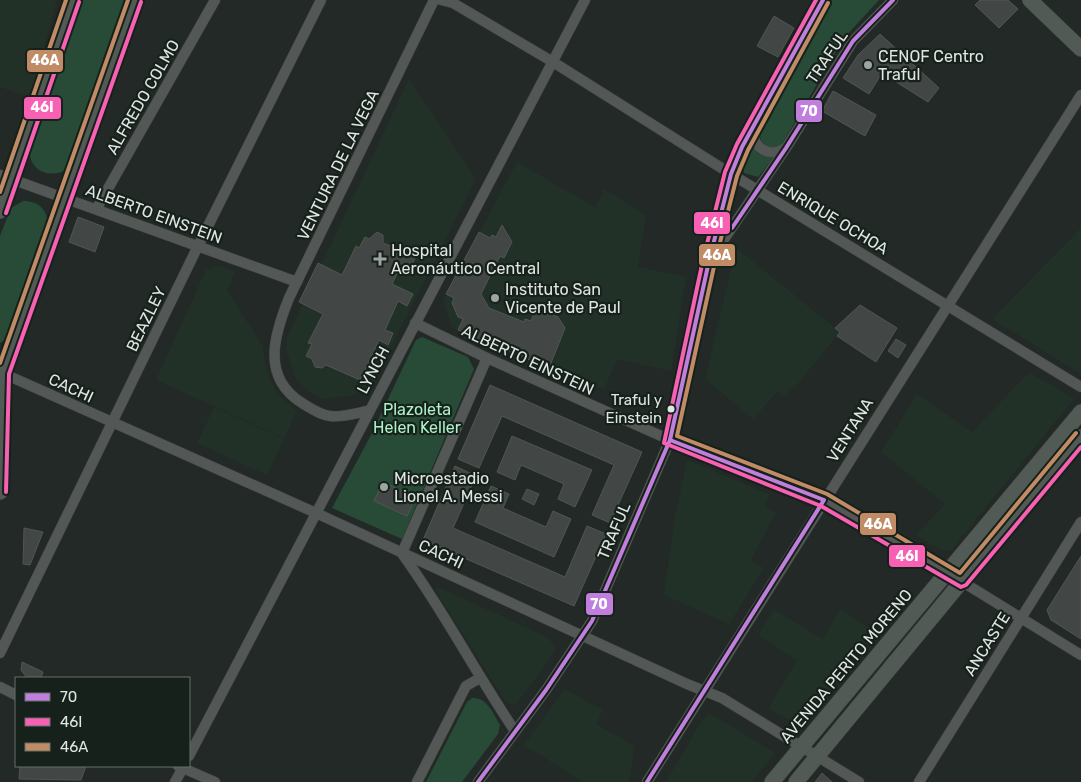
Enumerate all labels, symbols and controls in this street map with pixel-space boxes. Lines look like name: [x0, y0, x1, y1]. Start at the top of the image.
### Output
street label: TRAFUL: [802, 27, 852, 87]
street label: ALFREDO COLMO: [103, 36, 183, 158]
place label: CENOF Centro Traful: [878, 47, 984, 84]
line badge: 46A: [26, 49, 64, 73]
text: 46A: [31, 52, 59, 69]
marker: CENOF Centro Traful: [862, 59, 874, 71]
street label: VENTURA DE LA VEGA: [293, 86, 383, 243]
line badge: 46I: [23, 96, 62, 120]
text: 46I: [30, 99, 54, 116]
line badge: 70: [795, 99, 823, 123]
text: 70: [800, 103, 818, 120]
street label: ENRIQUE OCHOA: [774, 178, 892, 259]
street label: ALBERTO EINSTEIN: [83, 180, 225, 248]
line badge: 46I: [693, 211, 731, 235]
text: 46I: [700, 215, 724, 232]
place label: Hospital Aeronáutico Central: [391, 241, 540, 278]
line badge: 46A: [698, 243, 736, 267]
text: 46A: [703, 247, 731, 264]
marker: Hospital Aeronáutico Central: [373, 252, 387, 266]
place label: Instituto San Vicente de Paul: [505, 280, 621, 317]
street label: BEAZLEY: [122, 283, 170, 355]
marker: Instituto San Vicente de Paul: [489, 292, 501, 304]
street label: ALBERTO EINSTEIN: [459, 321, 597, 399]
street label: LYNCH: [353, 343, 393, 397]
street label: CACHI: [45, 369, 97, 407]
place label: Traful y Einstein: [606, 391, 662, 427]
street label: VENTANA: [823, 394, 877, 466]
park label: Plazoleta Helen Keller: [373, 400, 461, 437]
marker: Traful y Einstein: [666, 404, 676, 414]
place label: Microestadio Lionel A. Messi: [394, 469, 503, 506]
marker: Microestadio Lionel A. Messi: [378, 481, 390, 493]
street label: TRAFUL: [594, 500, 634, 562]
line badge: 46A: [859, 512, 897, 536]
text: 46A: [864, 516, 892, 533]
street label: CACHI: [415, 535, 467, 573]
line badge: 46I: [888, 544, 926, 568]
text: 46I: [895, 548, 919, 565]
street label: AVENIDA PERITO MORENO: [776, 585, 916, 747]
line badge: 70: [585, 592, 614, 616]
text: 70: [590, 596, 608, 613]
street label: ANCASTE: [960, 609, 1014, 679]
legend: [15, 677, 190, 767]
text: 70: [60, 688, 77, 706]
text: 46I: [60, 713, 82, 731]
text: 46A: [60, 738, 88, 756]

